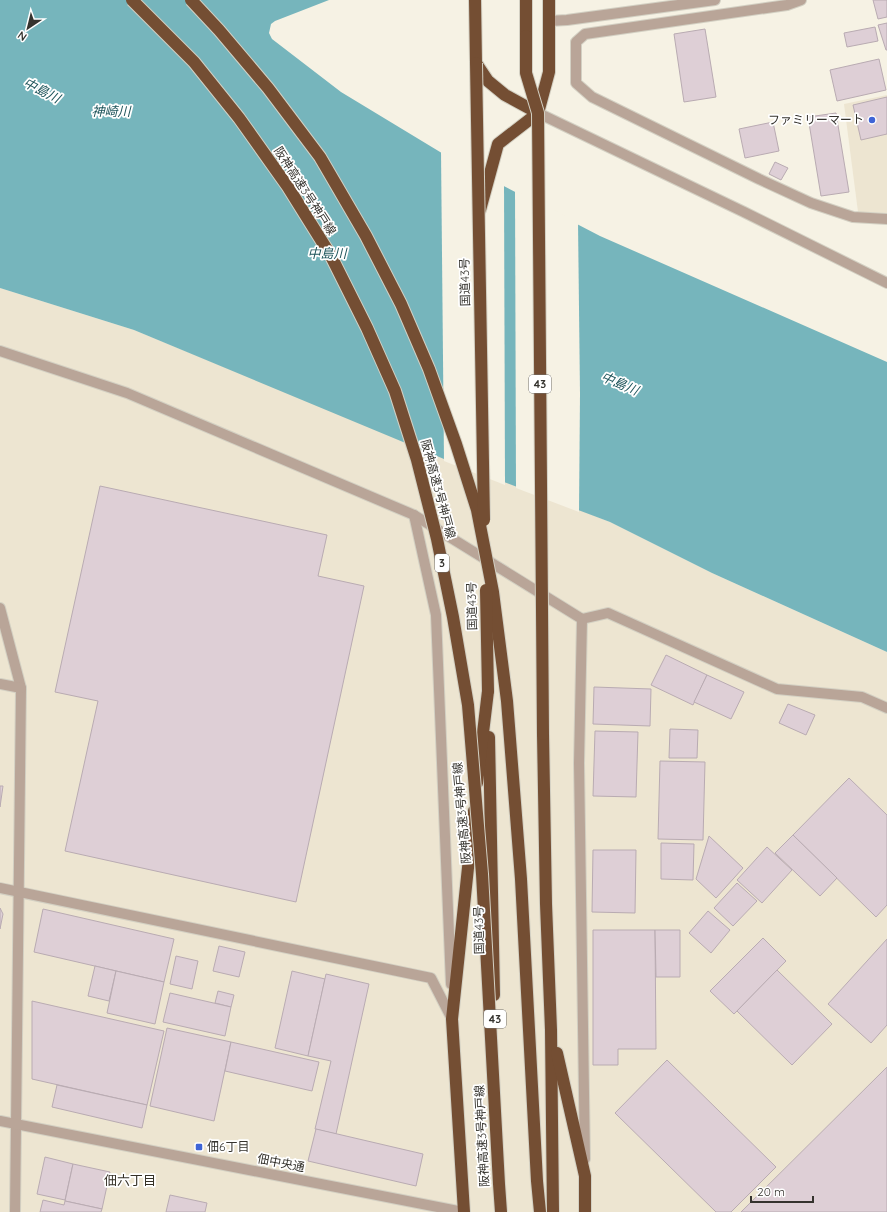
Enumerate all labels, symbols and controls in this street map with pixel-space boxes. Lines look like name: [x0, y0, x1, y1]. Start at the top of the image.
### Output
north arrow: [8, 8, 48, 48]
text: N: [15, 28, 30, 44]
water label: 中島川: [21, 74, 65, 107]
water label: 神崎川: [91, 103, 132, 119]
place label: ファミリーマート: [768, 112, 864, 127]
marker: ファミリーマート: [867, 115, 877, 125]
street label: 阪神高速3号神戸線: [271, 144, 340, 238]
water label: 中島川: [307, 245, 348, 261]
street label: 国道43号: [457, 258, 472, 306]
water label: 中島川: [599, 368, 643, 399]
road number: 43: [529, 375, 551, 393]
street label: 阪神高速3号神戸線: [418, 438, 459, 540]
road number: 3: [435, 554, 449, 572]
street label: 国道43号: [464, 582, 479, 630]
street label: 阪神高速3号神戸線: [450, 761, 473, 865]
street label: 国道43号: [471, 906, 486, 954]
road number: 43: [484, 1010, 506, 1028]
street label: 阪神高速3号神戸線: [471, 1085, 492, 1187]
place label: 佃6丁目: [207, 1139, 249, 1154]
marker: 佃6丁目: [194, 1142, 204, 1152]
street label: 佃中央通: [256, 1151, 306, 1174]
district label: 佃六丁目: [104, 1172, 156, 1188]
scale bar: [751, 1178, 813, 1204]
text: 20 m: [757, 1184, 785, 1199]

